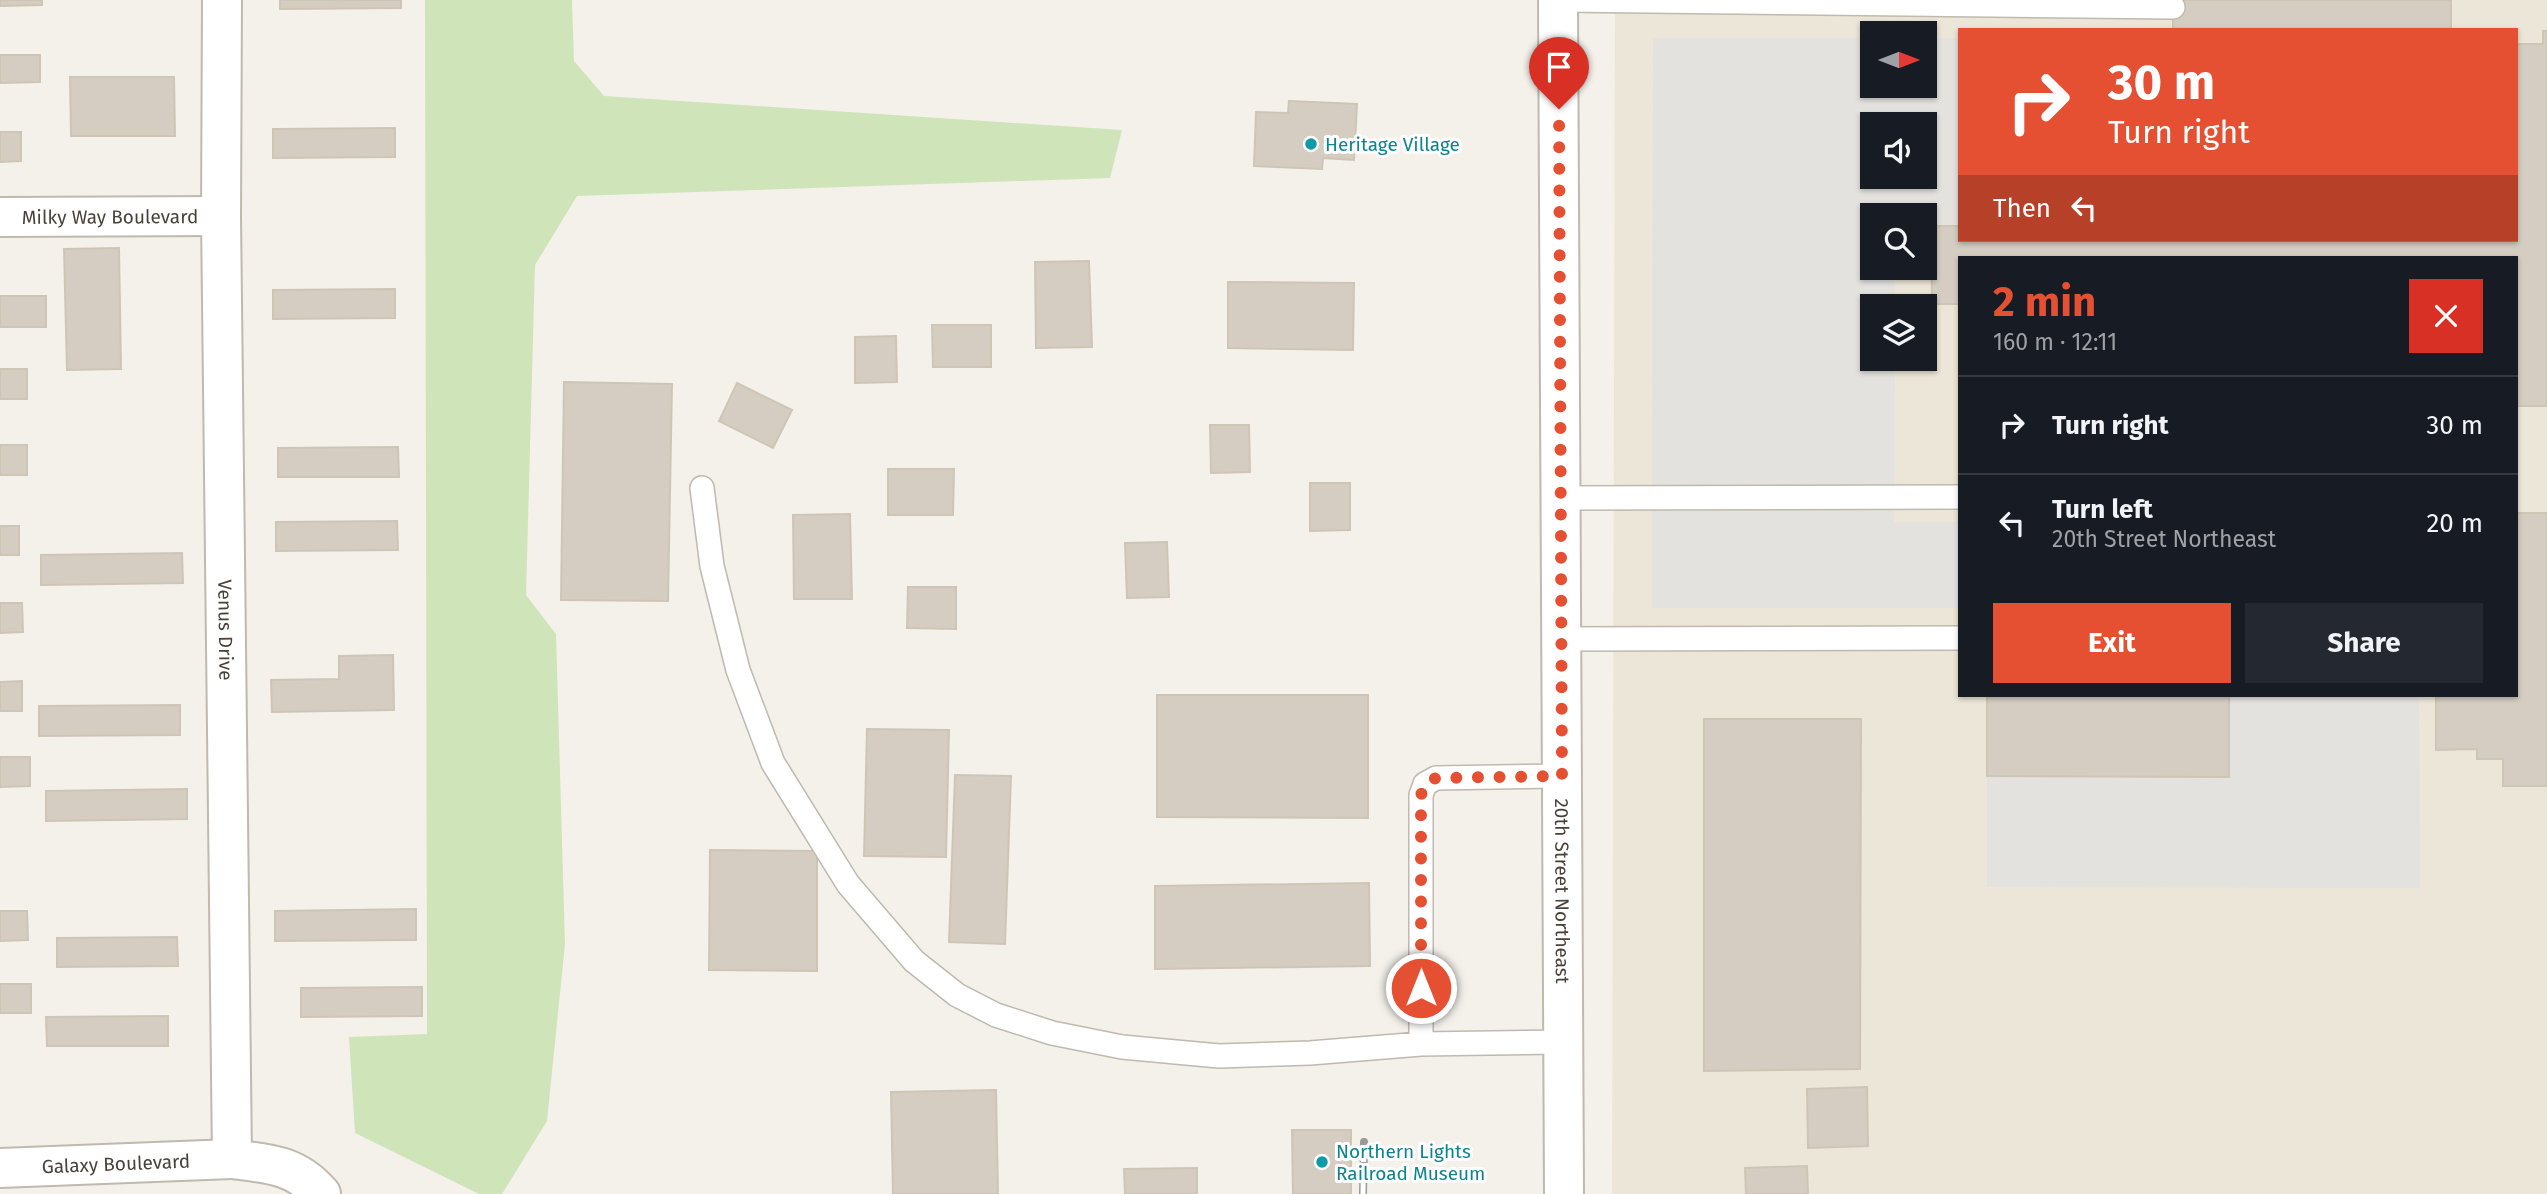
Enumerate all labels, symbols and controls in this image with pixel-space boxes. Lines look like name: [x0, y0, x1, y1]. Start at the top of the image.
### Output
north arrow: [1860, 21, 1937, 98]
map controls: [1860, 21, 1937, 371]
pin: [1529, 37, 1589, 109]
icon: arrive: [1540, 48, 1578, 86]
text: 30 m: [2108, 53, 2215, 112]
icon: right: [1993, 56, 2084, 147]
button: sound: [1860, 112, 1937, 189]
text: Turn right: [2108, 113, 2250, 151]
place label: Heritage Village: [1325, 133, 1460, 156]
marker: Heritage Village: [1303, 136, 1319, 152]
icon: left: [2065, 189, 2103, 227]
text: Then: [1993, 193, 2051, 224]
button: search: [1860, 203, 1937, 280]
street label: Milky Way Boulevard: [22, 205, 198, 229]
text: 2 min: [1993, 277, 2096, 327]
button: close: [2409, 279, 2483, 353]
button: layers: [1860, 294, 1937, 371]
text: 160 m · 12:11: [1993, 328, 2117, 356]
icon: right: [1993, 406, 2031, 444]
text: Turn right: [2052, 410, 2169, 441]
text: 30 m: [2426, 410, 2483, 441]
text: Turn left: [2052, 494, 2153, 525]
icon: left: [1993, 504, 2031, 542]
text: 20 m: [2426, 508, 2483, 539]
text: 20th Street Northeast: [2052, 525, 2276, 553]
street label: Venus Drive: [213, 579, 237, 681]
button: Exit: [1993, 603, 2231, 683]
button: Share: [2245, 603, 2483, 683]
street label: 20th Street Northeast: [1550, 798, 1574, 984]
position arrow: [1384, 951, 1458, 1025]
place label: Northern Lights Railroad Museum: [1336, 1140, 1485, 1185]
street label: Galaxy Boulevard: [41, 1150, 191, 1178]
marker: Northern Lights Railroad Museum: [1314, 1154, 1330, 1170]

